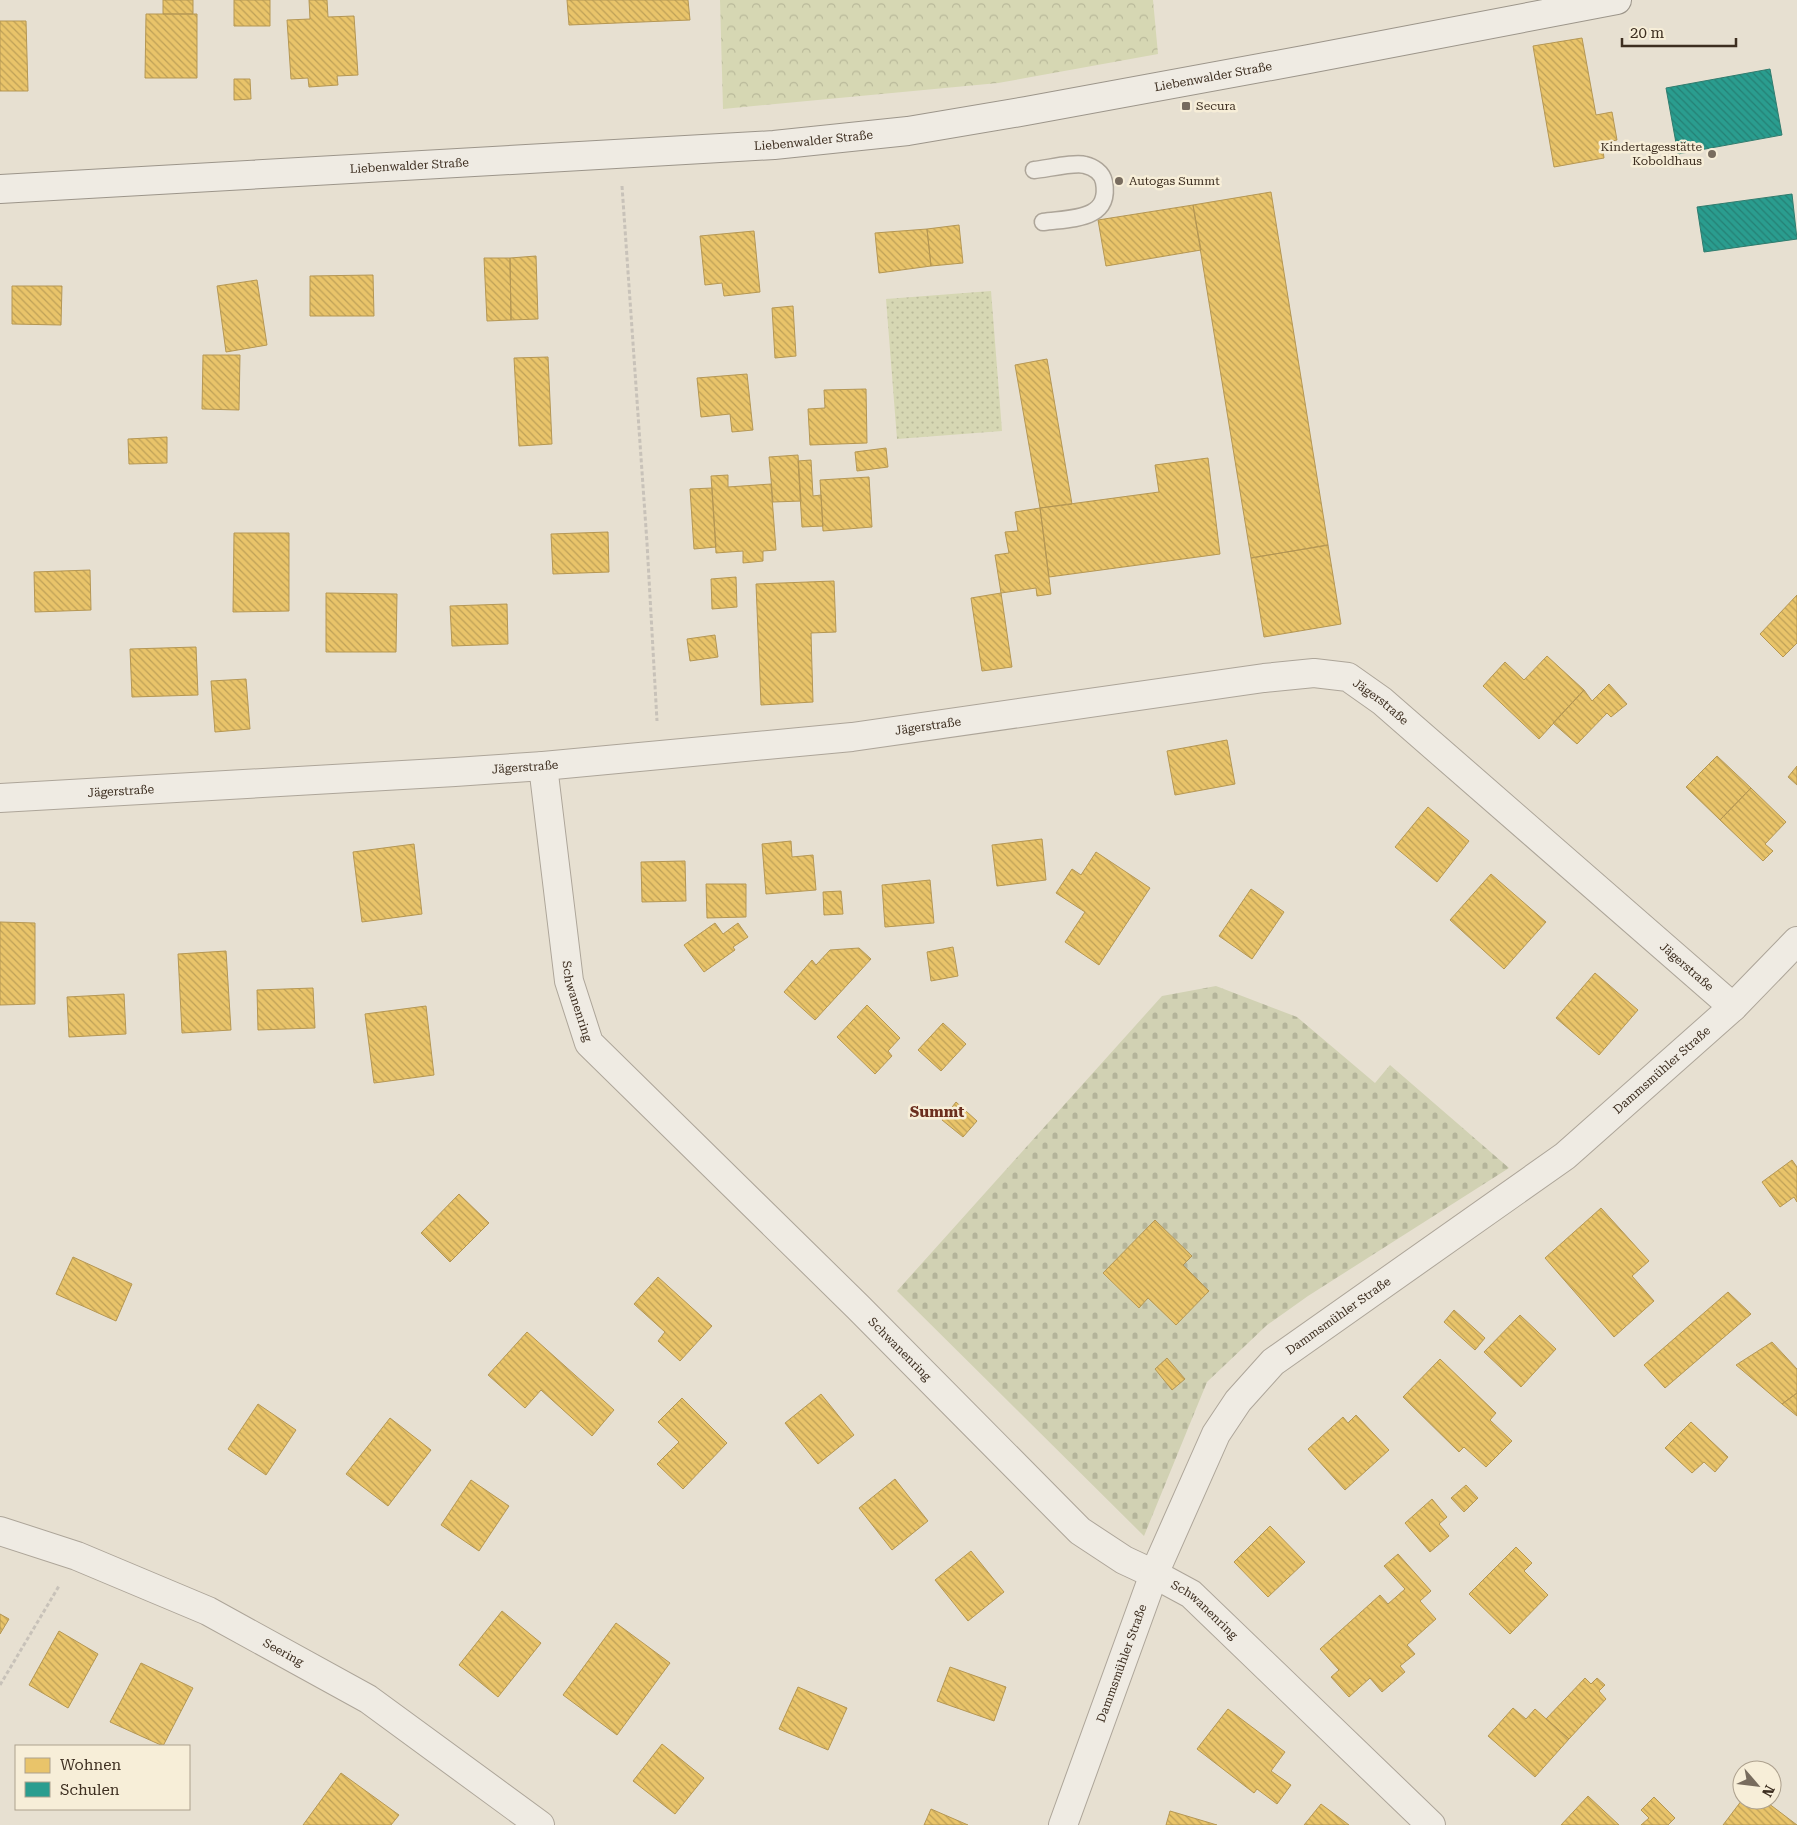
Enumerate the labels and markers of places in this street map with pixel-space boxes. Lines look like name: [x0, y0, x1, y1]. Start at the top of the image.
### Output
place label: Secura: [1196, 99, 1236, 113]
marker: Secura: [1180, 100, 1192, 112]
place label: Kindertagesstätte Koboldhaus: [1601, 140, 1702, 168]
marker: Kindertagesstätte Koboldhaus: [1706, 148, 1718, 160]
place label: Autogas Summt: [1129, 174, 1220, 188]
marker: Autogas Summt: [1113, 175, 1125, 187]

